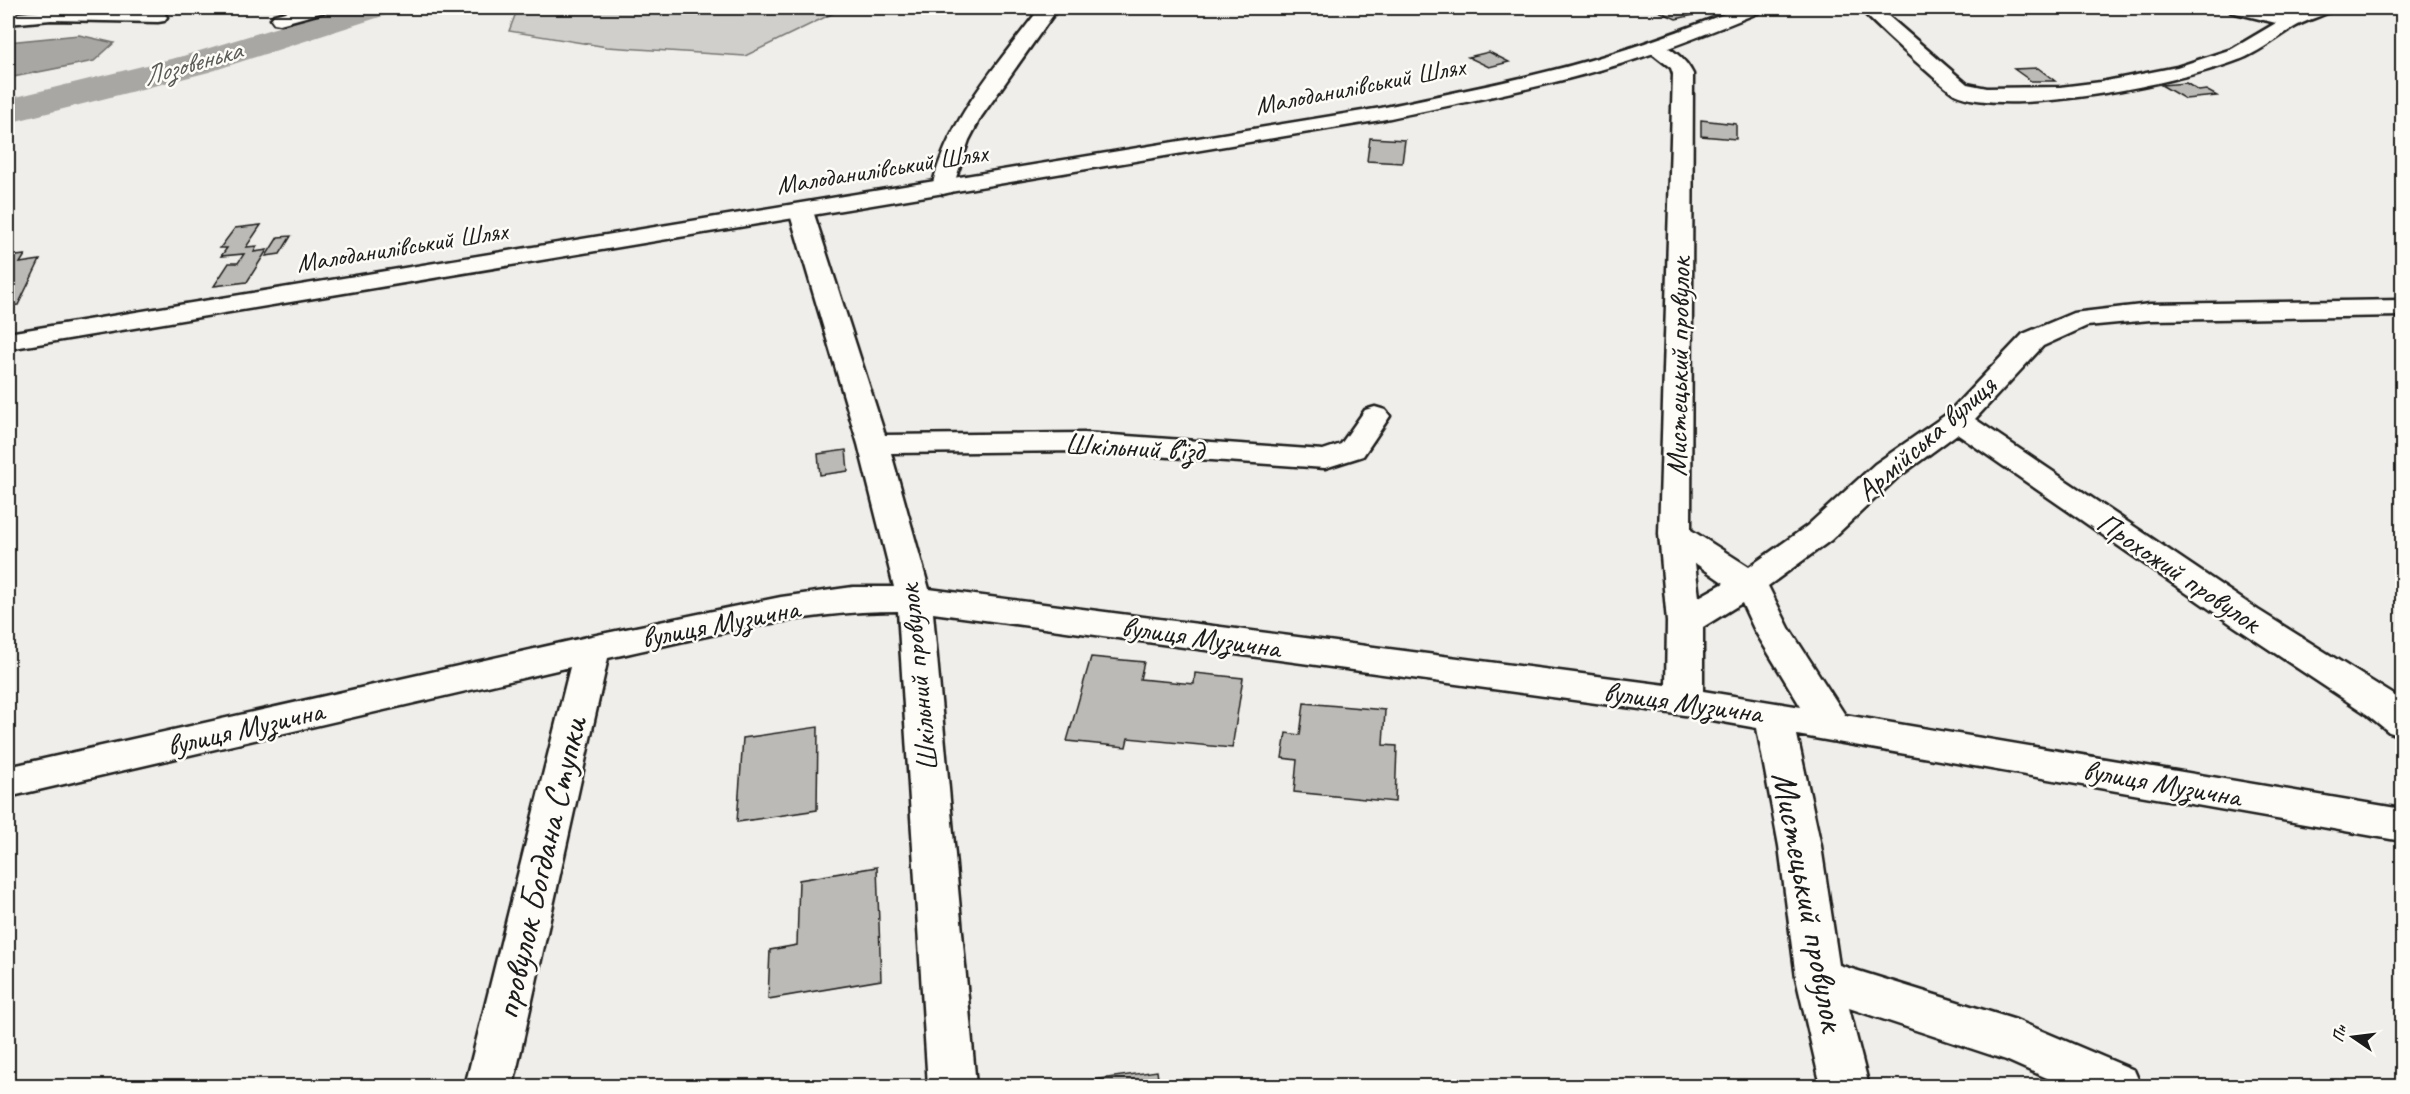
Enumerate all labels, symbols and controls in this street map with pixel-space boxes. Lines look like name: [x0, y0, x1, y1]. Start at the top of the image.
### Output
water label: Лозовенька: [139, 32, 247, 94]
street label: Малоданилівський Шлях: [1252, 49, 1470, 123]
street label: Малоданилівський Шлях: [774, 136, 992, 202]
street label: Малоданилівський Шлях: [294, 214, 512, 280]
street label: Мистецький провулок: [1657, 255, 1699, 477]
street label: Армійська вулиця: [1848, 366, 2005, 509]
street label: Шкільний в’їзд: [1064, 424, 1207, 470]
street label: Прохожий провулок: [2090, 503, 2270, 642]
street label: Шкільний провулок: [889, 581, 947, 773]
street label: вулиця Музична: [638, 589, 805, 657]
street label: вулиця Музична: [1119, 607, 1285, 667]
street label: вулиця Музична: [1601, 672, 1767, 732]
street label: вулиця Музична: [163, 691, 330, 764]
street label: провулок Богдана Ступки: [483, 710, 598, 1024]
street label: вулиця Музична: [2080, 750, 2247, 816]
street label: Мистецький провулок: [1761, 767, 1857, 1037]
north arrow: [2323, 1007, 2383, 1067]
text: Пн: [2328, 1022, 2351, 1044]

